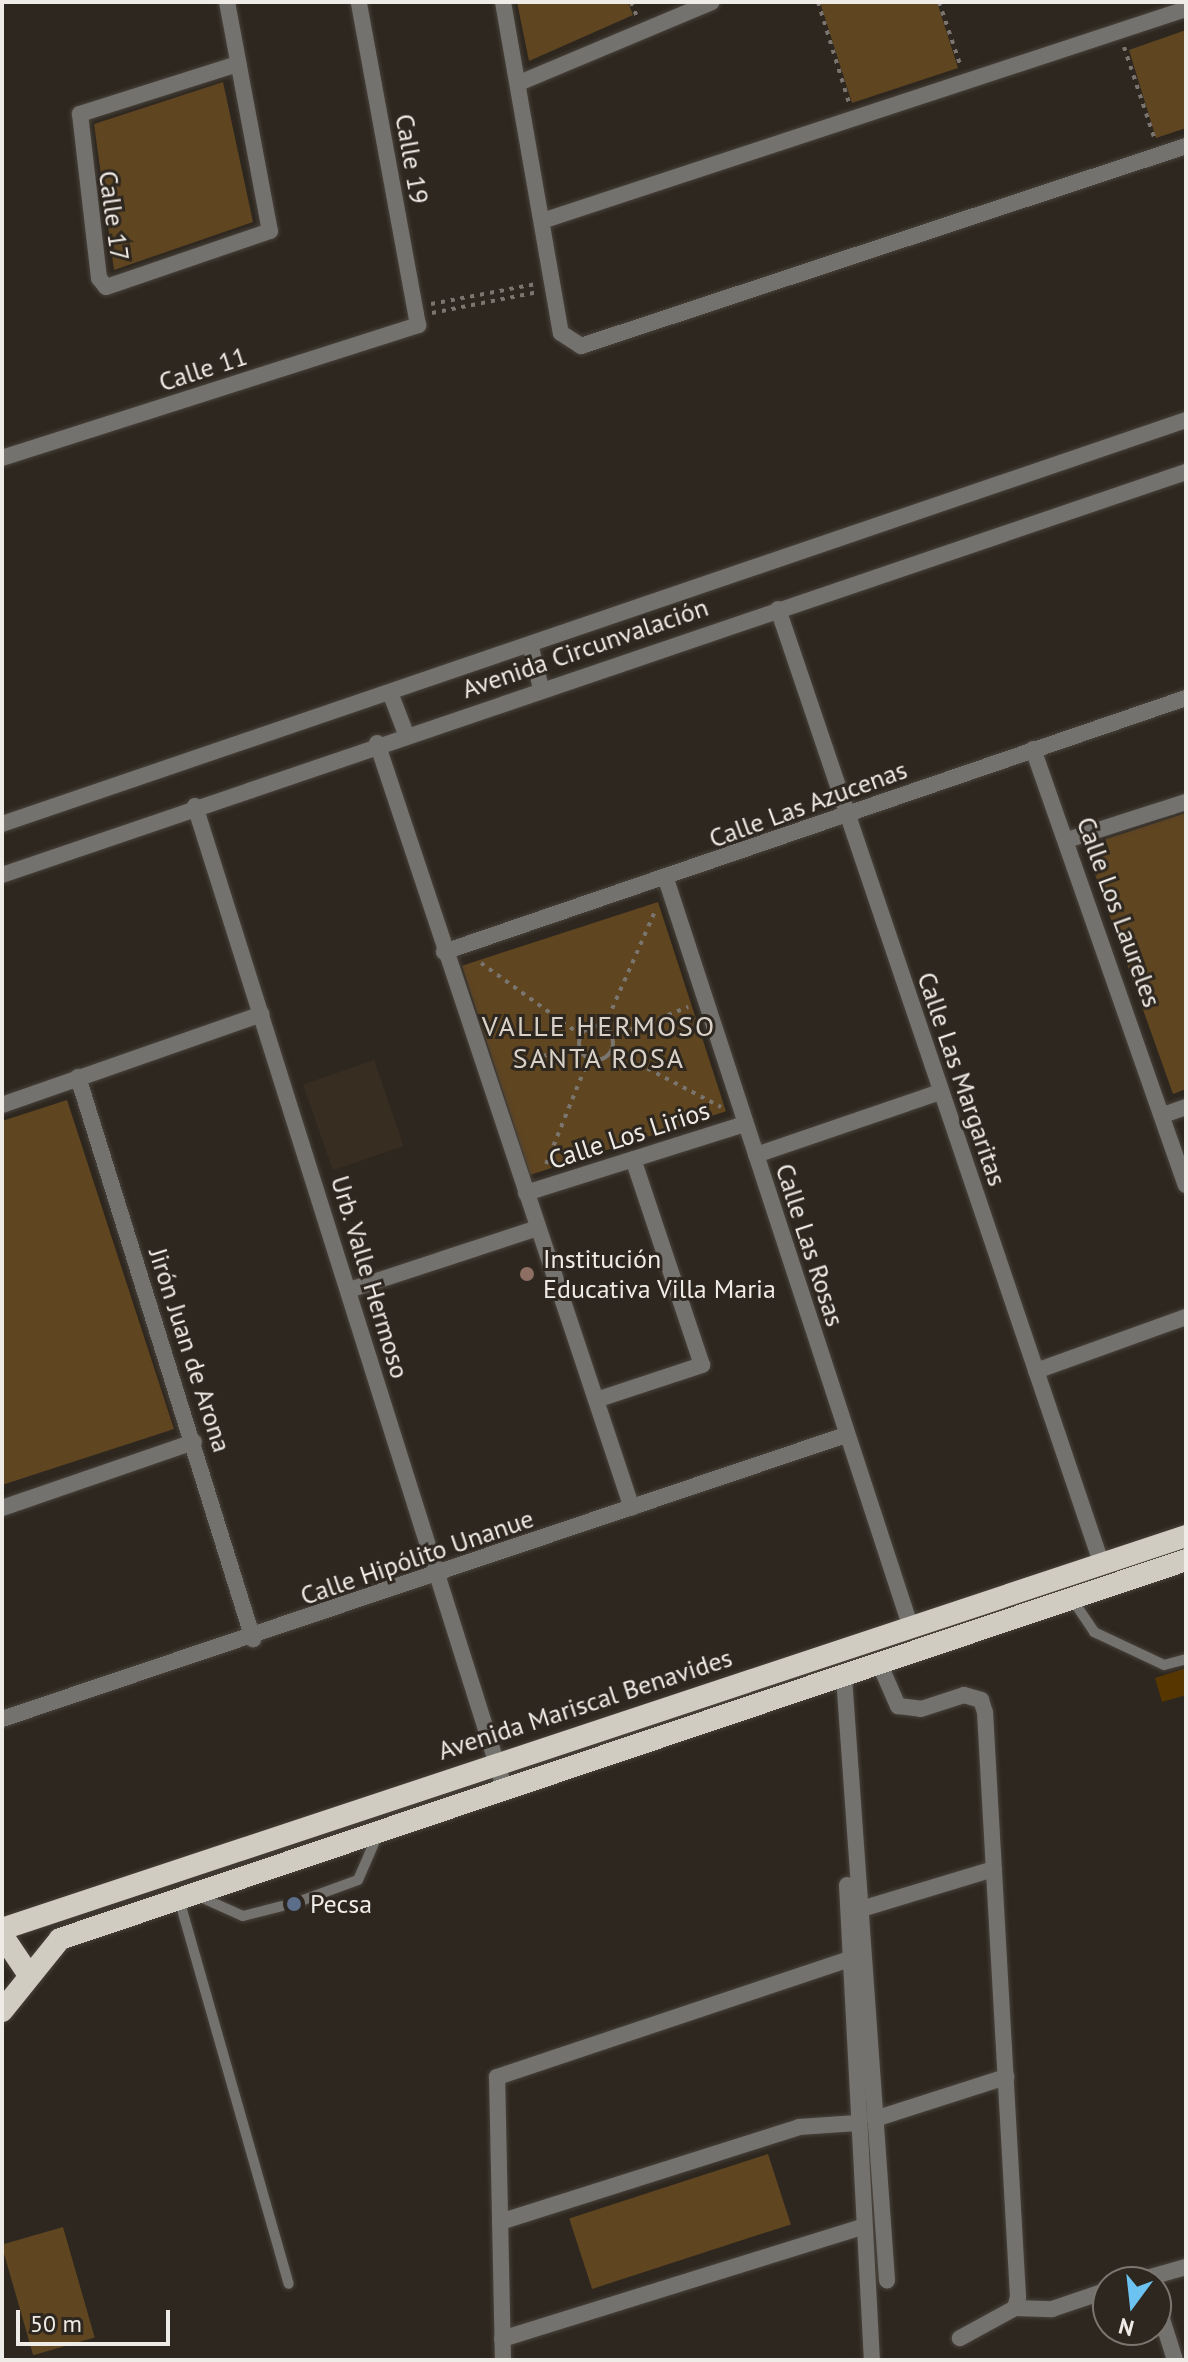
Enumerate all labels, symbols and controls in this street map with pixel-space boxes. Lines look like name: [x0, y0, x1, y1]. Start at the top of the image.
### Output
street label: Calle 19: [389, 111, 435, 207]
street label: Calle 17: [92, 169, 136, 263]
street label: Calle 11: [155, 340, 251, 398]
street label: Avenida Circunvalación: [458, 591, 712, 705]
street label: Calle Las Azucenas: [704, 754, 912, 854]
street label: Calle Los Laureles: [1070, 813, 1168, 1011]
street label: Calle Las Margaritas: [911, 968, 1013, 1190]
district label: VALLE HERMOSO SANTA ROSA: [482, 1009, 716, 1075]
street label: Calle Los Lirios: [545, 1094, 713, 1176]
street label: Calle Las Rosas: [769, 1160, 851, 1330]
street label: Urb. Valle Hermoso: [324, 1171, 416, 1383]
place label: Institución Educativa Villa Maria: [543, 1243, 777, 1304]
street label: Jirón Juan de Arona: [142, 1244, 238, 1456]
marker: Institución Educativa Villa Maria: [518, 1265, 536, 1283]
street label: Calle Hipólito Unanue: [296, 1502, 538, 1612]
street label: Avenida Mariscal Benavides: [434, 1642, 736, 1766]
place label: Pecsa: [310, 1888, 372, 1920]
marker: Pecsa: [285, 1895, 303, 1913]
north arrow: [1092, 2266, 1172, 2346]
scale bar: [20, 2294, 174, 2344]
text: 50 m: [30, 2308, 82, 2339]
text: N: [1116, 2312, 1137, 2343]

